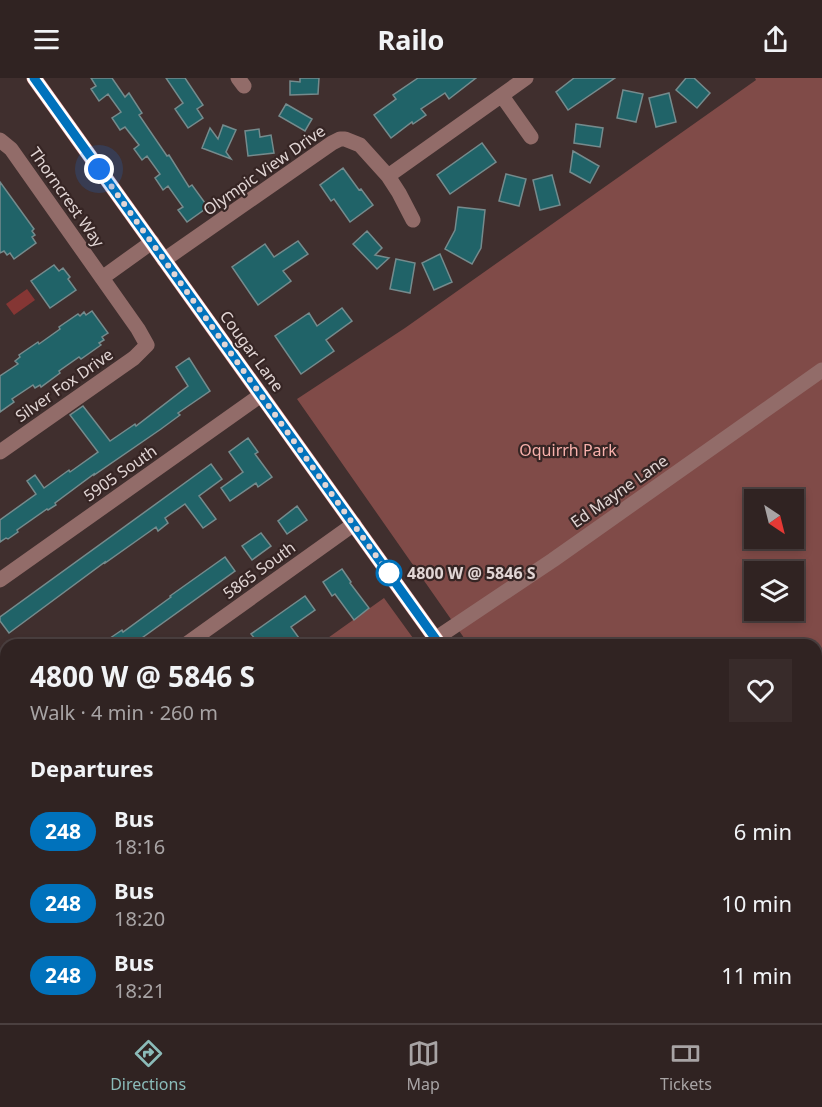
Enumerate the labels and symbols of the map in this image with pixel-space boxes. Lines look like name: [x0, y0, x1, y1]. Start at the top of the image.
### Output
street label: Olympic View Drive: [199, 120, 329, 220]
street label: Thorncrest Way: [24, 143, 110, 252]
your location: [84, 154, 114, 184]
street label: Cougar Lane: [215, 306, 289, 396]
street label: Silver Fox Drive: [11, 343, 117, 427]
park label: Oquirrh Park: [519, 439, 617, 461]
street label: 5905 South: [79, 440, 161, 506]
street label: Ed Mayne Lane: [566, 449, 672, 533]
north arrow: [744, 489, 804, 549]
street label: 5865 South: [218, 536, 300, 604]
marker: 4800 W @ 5846 S: [376, 560, 402, 586]
place label: 4800 W @ 5846 S: [407, 562, 536, 584]

